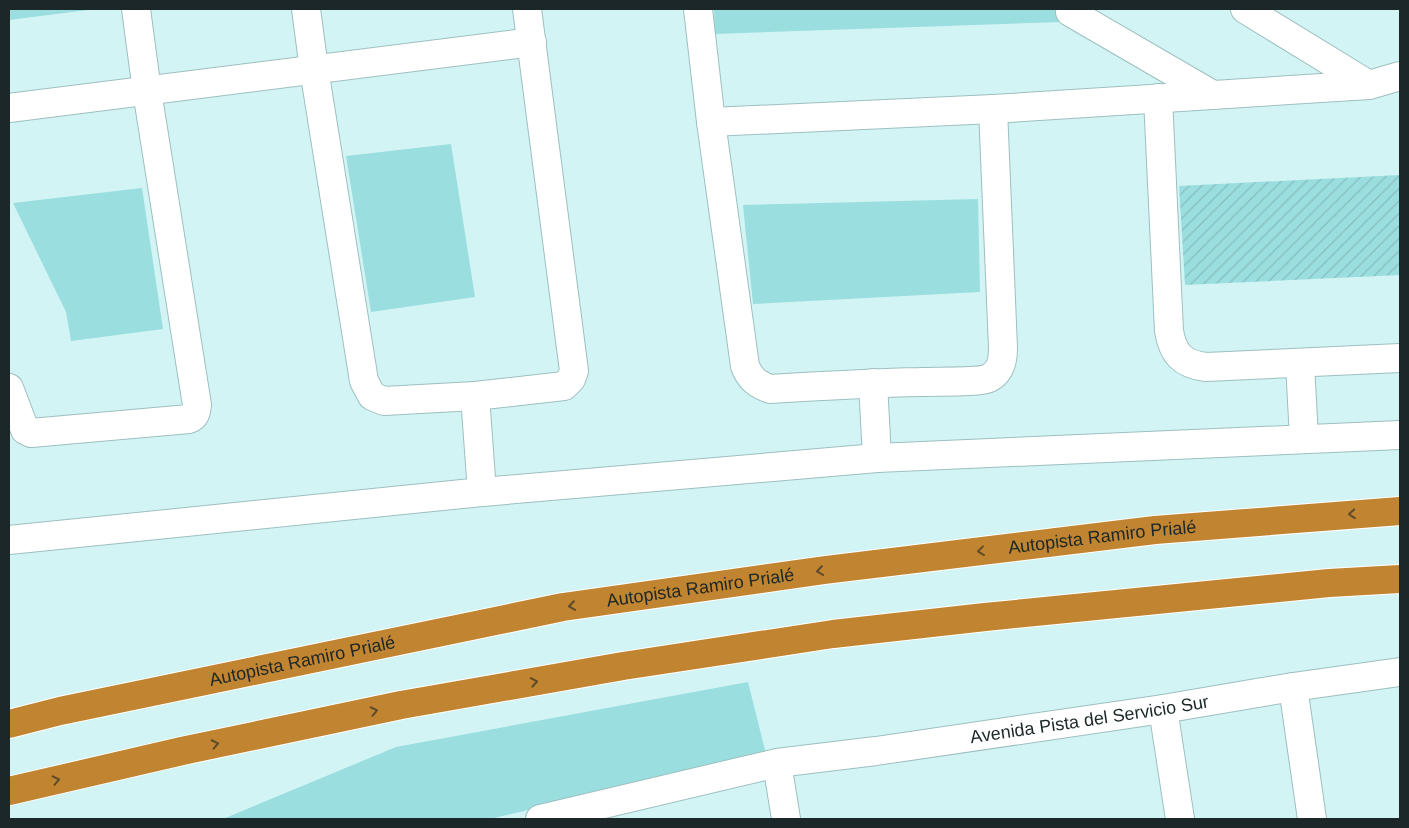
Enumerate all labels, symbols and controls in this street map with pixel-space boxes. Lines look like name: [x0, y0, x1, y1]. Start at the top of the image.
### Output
one-way arrow: [1347, 509, 1355, 520]
street label: Autopista Ramiro Prialé: [1007, 517, 1197, 558]
one-way arrow: [977, 545, 985, 556]
street label: Autopista Ramiro Prialé: [605, 564, 795, 611]
one-way arrow: [815, 565, 824, 575]
one-way arrow: [568, 600, 576, 611]
street label: Autopista Ramiro Prialé: [208, 632, 397, 690]
one-way arrow: [529, 677, 538, 687]
street label: Avenida Pista del Servicio Sur: [969, 691, 1210, 747]
one-way arrow: [369, 706, 378, 717]
one-way arrow: [210, 739, 219, 750]
one-way arrow: [52, 775, 61, 786]

